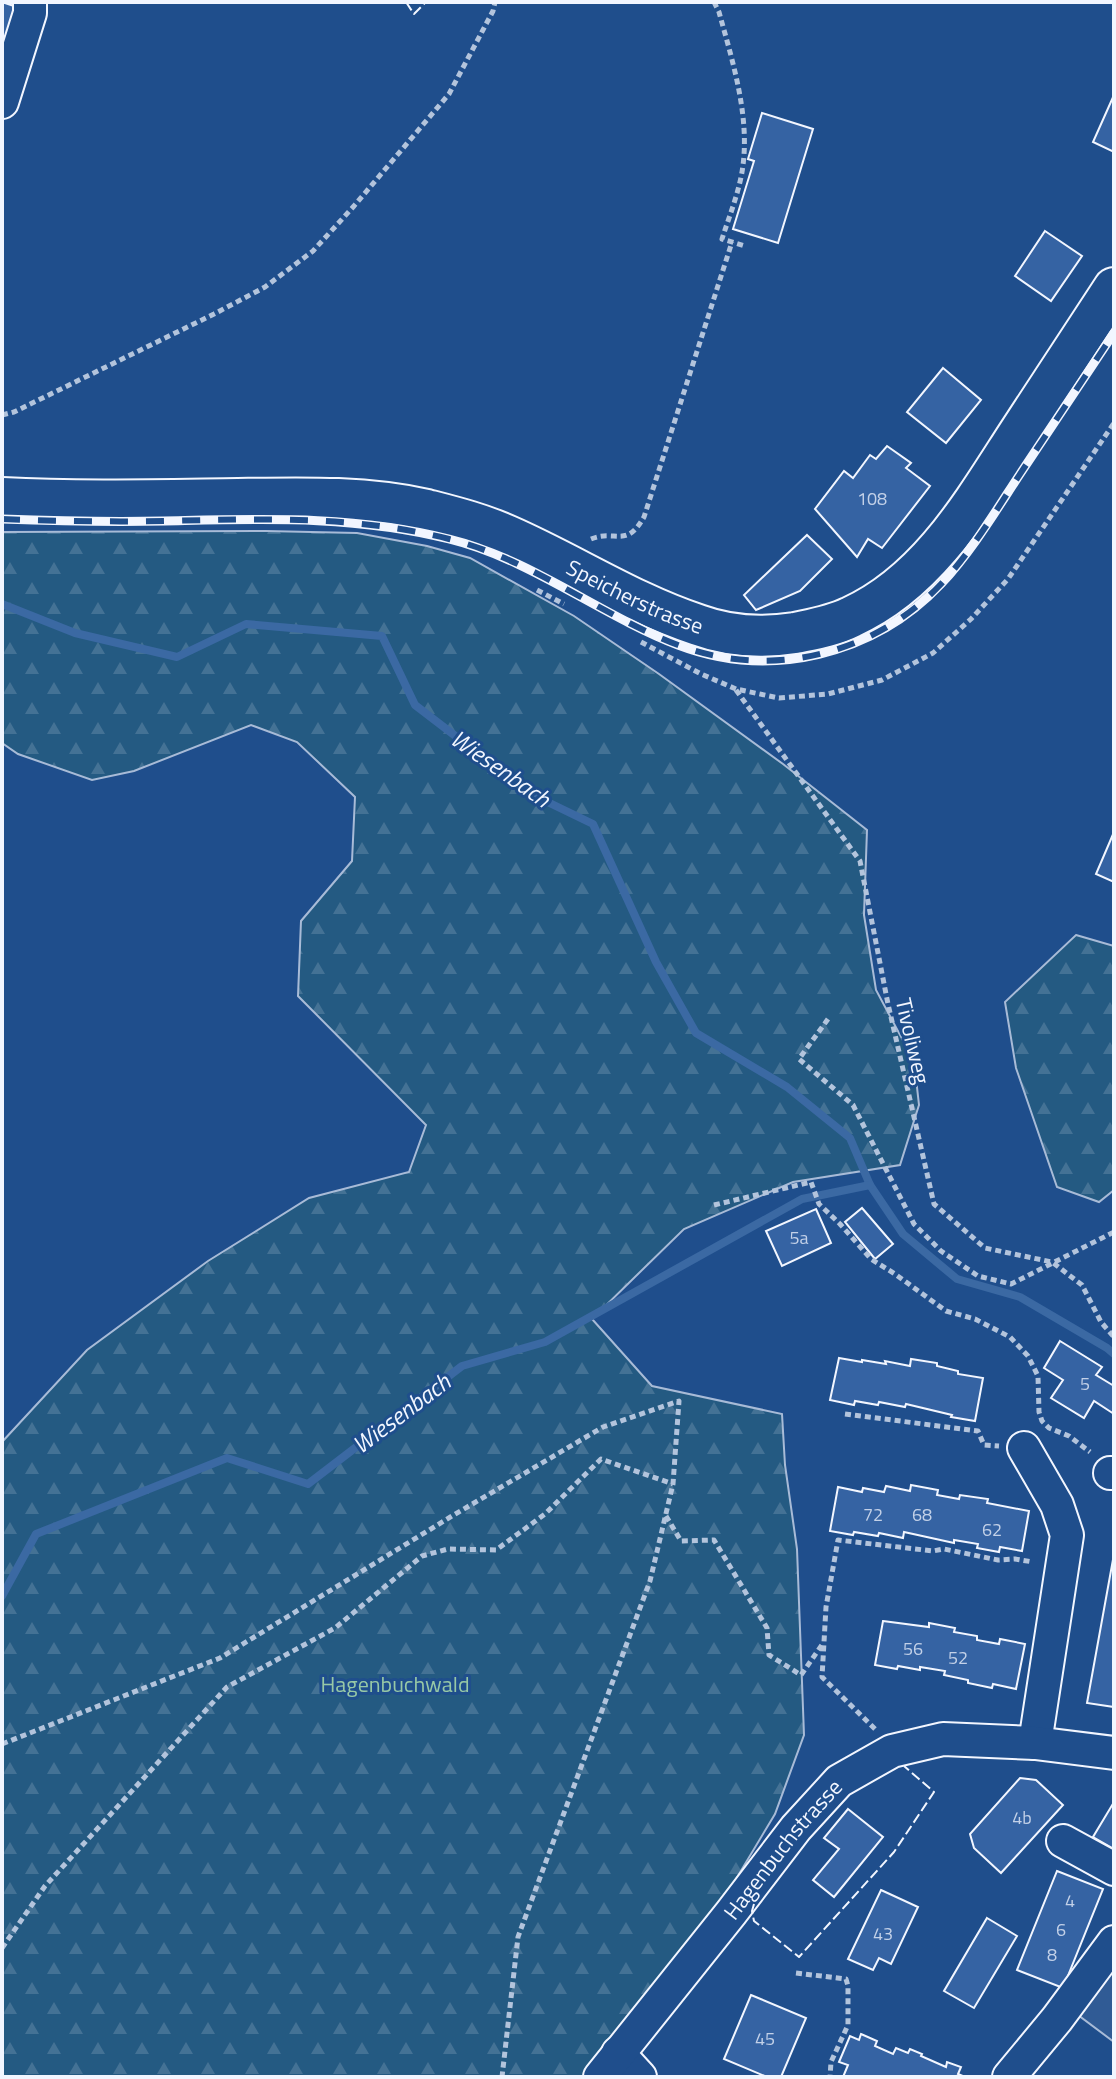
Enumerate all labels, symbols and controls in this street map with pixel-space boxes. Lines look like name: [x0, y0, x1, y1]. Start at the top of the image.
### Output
house number: 108: [857, 485, 887, 512]
street label: Speicherstrasse: [560, 550, 708, 643]
water label: Wiesenbach: [444, 720, 559, 816]
street label: Tivoliweg: [887, 995, 939, 1087]
house number: 5a: [789, 1224, 809, 1251]
water label: Wiesenbach: [344, 1363, 459, 1462]
house number: 5: [1080, 1370, 1090, 1397]
house number: 72: [863, 1501, 883, 1528]
house number: 68: [912, 1501, 932, 1528]
house number: 62: [982, 1516, 1002, 1543]
house number: 56: [903, 1635, 923, 1662]
house number: 52: [948, 1644, 968, 1671]
park label: Hagenbuchwald: [320, 1667, 470, 1701]
street label: Hagenbuchstrasse: [715, 1771, 850, 1927]
house number: 4b: [1012, 1804, 1032, 1831]
house number: 4: [1065, 1887, 1075, 1914]
house number: 6: [1056, 1916, 1066, 1943]
house number: 43: [873, 1920, 893, 1947]
house number: 8: [1047, 1941, 1057, 1968]
house number: 45: [755, 2025, 775, 2052]

